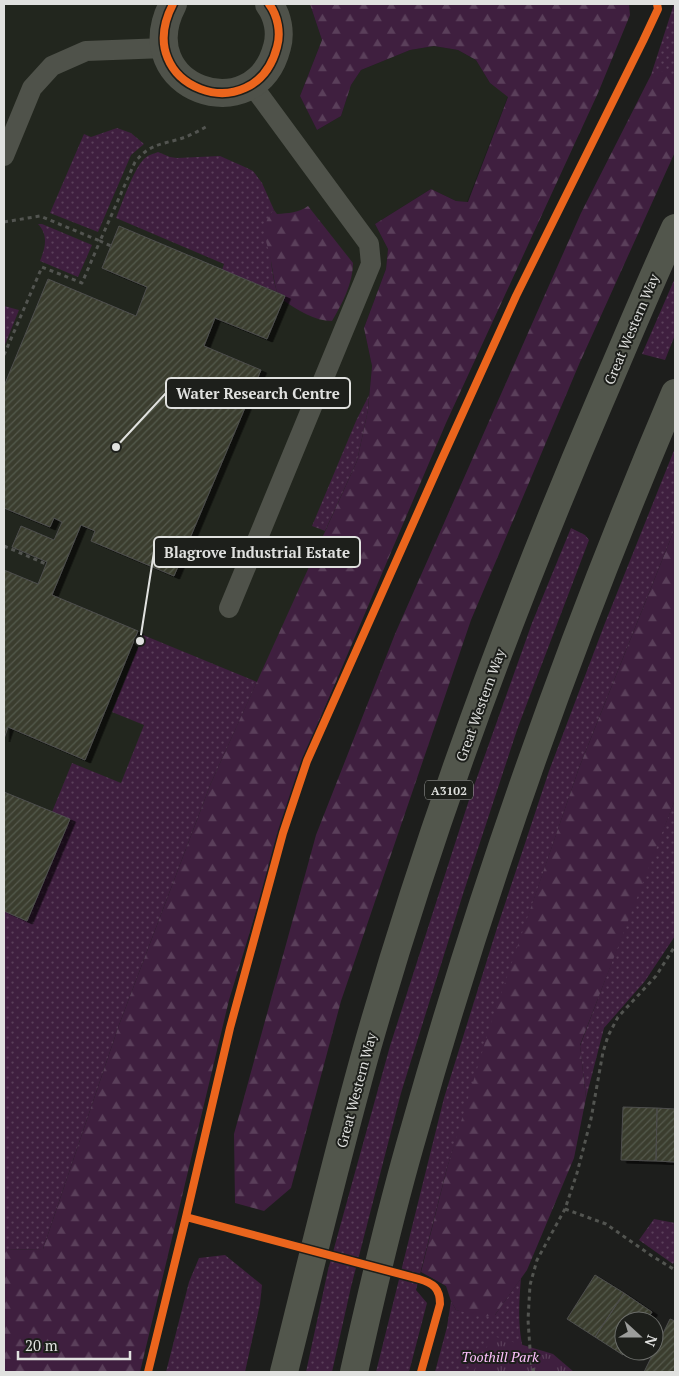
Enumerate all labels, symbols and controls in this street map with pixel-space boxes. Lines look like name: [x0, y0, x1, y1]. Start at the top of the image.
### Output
street label: Great Western Way: [599, 270, 663, 387]
callout: Water Research Centre: [166, 378, 350, 408]
text: Water Research Centre: [176, 383, 340, 403]
callout: Blagrove Industrial Estate: [154, 537, 360, 567]
text: Blagrove Industrial Estate: [164, 542, 350, 562]
street label: Great Western Way: [451, 645, 510, 764]
road number: A3102: [425, 780, 473, 800]
street label: Great Western Way: [331, 1029, 381, 1150]
north arrow: [614, 1311, 664, 1361]
scale bar: [18, 1328, 130, 1360]
text: N: [641, 1332, 662, 1350]
text: 20 m: [25, 1335, 58, 1355]
park label: Toothill Park: [461, 1347, 539, 1366]

